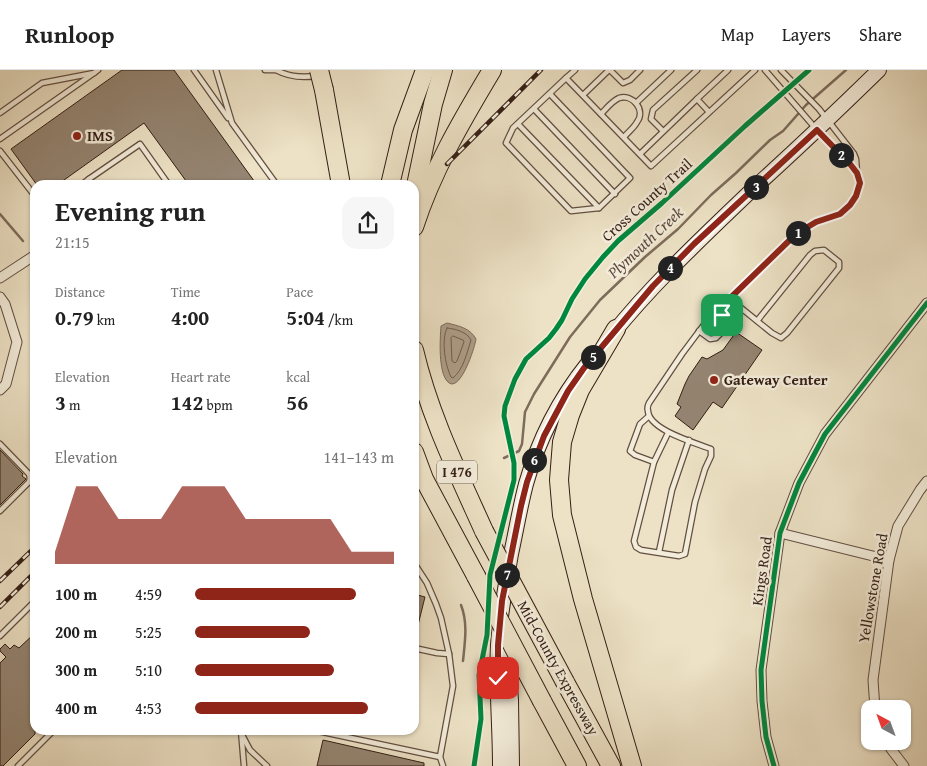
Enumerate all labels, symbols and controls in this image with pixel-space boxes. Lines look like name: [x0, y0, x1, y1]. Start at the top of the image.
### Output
text: Runloop: [25, 17, 114, 52]
text: Map: [721, 21, 754, 48]
text: Layers: [782, 21, 831, 48]
text: Share: [859, 21, 902, 48]
place label: IMS: [87, 125, 113, 146]
marker: IMS: [71, 130, 83, 142]
pin: 2: [828, 142, 854, 168]
text: 2: [838, 145, 845, 165]
street label: Cross County Trail: [597, 153, 697, 246]
pin: 3: [744, 174, 768, 200]
text: 3: [753, 177, 760, 197]
text: Evening run: [55, 190, 206, 231]
button: share: [342, 197, 394, 249]
water label: Plymouth Creek: [601, 200, 689, 284]
pin: 1: [786, 220, 810, 246]
text: 1: [795, 223, 802, 243]
text: 21:15: [55, 230, 90, 254]
pin: 4: [658, 256, 682, 280]
text: 4: [667, 258, 674, 278]
text: Distance: [55, 282, 105, 302]
text: Time: [171, 282, 200, 302]
text: Pace: [286, 282, 313, 302]
pin: [701, 294, 743, 336]
icon: arrive: [708, 301, 736, 329]
text: 0.79: [55, 302, 94, 333]
text: 4:00: [171, 302, 209, 333]
text: 5:04: [286, 302, 325, 333]
text: km: [94, 310, 115, 330]
text: /km: [325, 310, 353, 330]
pin: 5: [580, 344, 606, 370]
text: 5: [590, 347, 597, 367]
text: Elevation: [55, 367, 110, 387]
text: Heart rate: [171, 367, 231, 387]
text: kcal: [286, 367, 310, 387]
place label: Gateway Center: [724, 369, 828, 390]
marker: Gateway Center: [708, 374, 720, 386]
text: 3: [55, 387, 66, 418]
text: 142: [171, 387, 203, 418]
text: 56: [286, 387, 308, 418]
text: m: [66, 395, 80, 415]
text: bpm: [203, 395, 233, 415]
text: Elevation: [55, 445, 118, 469]
text: 141–143 m: [324, 445, 394, 469]
pin: 6: [522, 448, 546, 472]
text: 6: [531, 450, 538, 470]
road number: I 476: [437, 461, 477, 484]
street label: Yellowstone Road: [853, 532, 892, 644]
street label: Kings Road: [746, 535, 777, 607]
pin: 7: [494, 562, 520, 588]
text: 7: [504, 565, 511, 585]
text: 100 m: [55, 582, 97, 606]
text: 4:59: [135, 582, 162, 606]
street label: Mid-County Expressway: [513, 597, 605, 739]
text: 200 m: [55, 620, 97, 644]
text: 5:25: [135, 620, 162, 644]
pin: [477, 657, 519, 699]
text: 300 m: [55, 658, 97, 682]
text: 5:10: [135, 658, 162, 682]
icon: check: [484, 664, 512, 692]
text: 400 m: [55, 696, 97, 720]
text: 4:53: [135, 696, 162, 720]
north arrow: [861, 700, 911, 750]
map controls: [861, 700, 911, 750]

